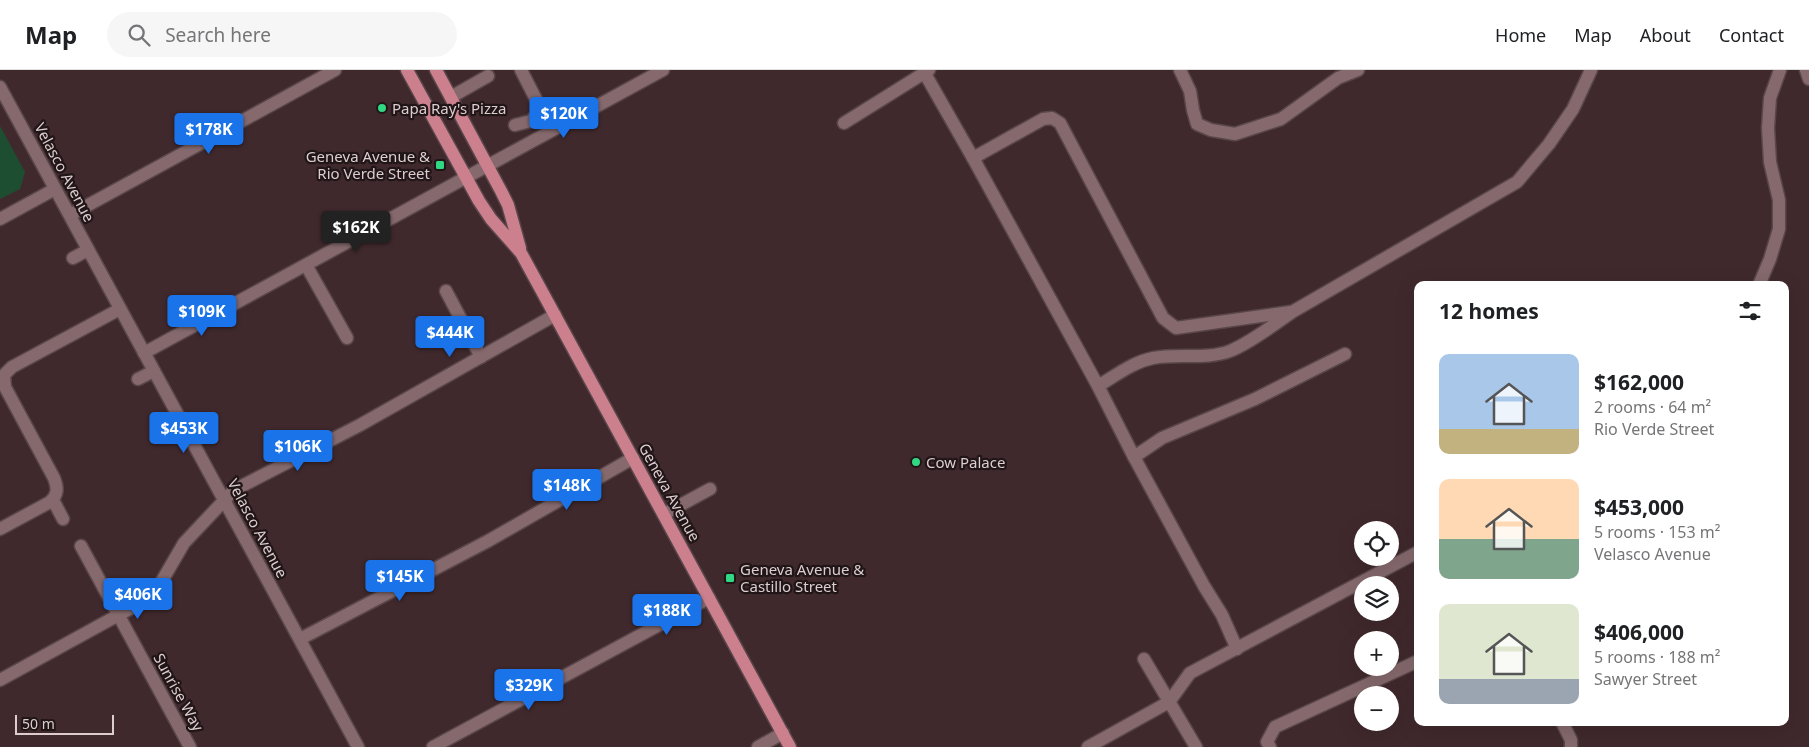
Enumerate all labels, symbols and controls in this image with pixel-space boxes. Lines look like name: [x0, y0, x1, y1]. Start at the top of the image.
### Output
search box: [107, 12, 457, 57]
text: Map: [25, 18, 77, 51]
icon: search: [125, 21, 153, 49]
text: Search here: [165, 22, 271, 48]
text: Home: [1495, 23, 1546, 47]
text: Map: [1574, 23, 1612, 47]
text: About: [1640, 23, 1691, 47]
text: Contact: [1719, 23, 1784, 47]
pin: $120K: [529, 97, 599, 139]
place label: Papa Ray's Pizza: [392, 98, 507, 118]
marker: Papa Ray's Pizza: [376, 102, 388, 114]
text: $120K: [540, 102, 588, 124]
pin: $178K: [174, 112, 244, 155]
text: $178K: [185, 118, 233, 140]
street label: Velasco Avenue: [30, 119, 100, 225]
place label: Geneva Avenue & Rio Verde Street: [306, 146, 431, 183]
marker: Geneva Avenue & Rio Verde Street: [434, 159, 446, 171]
pin: $162K: [321, 210, 391, 253]
text: $162K: [332, 216, 380, 238]
pin: $109K: [167, 294, 237, 337]
text: 12 homes: [1439, 297, 1539, 325]
icon: filters: [1736, 297, 1764, 325]
text: $109K: [178, 300, 226, 322]
pin: $444K: [415, 316, 485, 358]
text: $444K: [426, 321, 474, 343]
text: $162,000: [1594, 368, 1684, 396]
icon: home: [1479, 374, 1539, 434]
text: 2 rooms · 64 m²: [1594, 396, 1711, 418]
pin: $453K: [149, 412, 219, 454]
text: $453K: [160, 417, 208, 439]
text: Rio Verde Street: [1594, 418, 1714, 440]
pin: $106K: [263, 430, 333, 472]
text: $106K: [274, 435, 322, 457]
street label: Geneva Avenue: [635, 439, 705, 545]
place label: Cow Palace: [926, 452, 1005, 472]
marker: Cow Palace: [910, 456, 922, 468]
pin: $148K: [532, 468, 602, 511]
text: $148K: [543, 474, 591, 496]
street label: Velasco Avenue: [223, 475, 293, 581]
text: $453,000: [1594, 493, 1684, 521]
icon: home: [1479, 499, 1539, 559]
map controls: [1354, 521, 1399, 731]
button: locate: [1354, 521, 1399, 566]
text: 5 rooms · 153 m²: [1594, 521, 1720, 543]
text: Velasco Avenue: [1594, 543, 1711, 565]
place label: Geneva Avenue & Castillo Street: [740, 559, 864, 596]
pin: $145K: [365, 560, 435, 602]
text: $145K: [376, 565, 424, 587]
marker: Geneva Avenue & Castillo Street: [724, 572, 736, 584]
button: layers: [1354, 576, 1399, 621]
pin: $406K: [103, 578, 173, 620]
text: $406K: [114, 583, 162, 605]
pin: $188K: [632, 594, 702, 636]
text: $188K: [643, 599, 691, 621]
text: $406,000: [1594, 618, 1684, 646]
icon: home: [1479, 624, 1539, 684]
button: +: [1354, 631, 1399, 676]
text: 5 rooms · 188 m²: [1594, 646, 1720, 668]
street label: Sunrise Way: [149, 649, 209, 735]
pin: $329K: [494, 668, 564, 711]
text: Sawyer Street: [1594, 668, 1697, 690]
text: $329K: [505, 674, 553, 696]
button: −: [1354, 686, 1399, 731]
scale bar: [15, 712, 114, 735]
text: 50 m: [22, 714, 55, 733]

